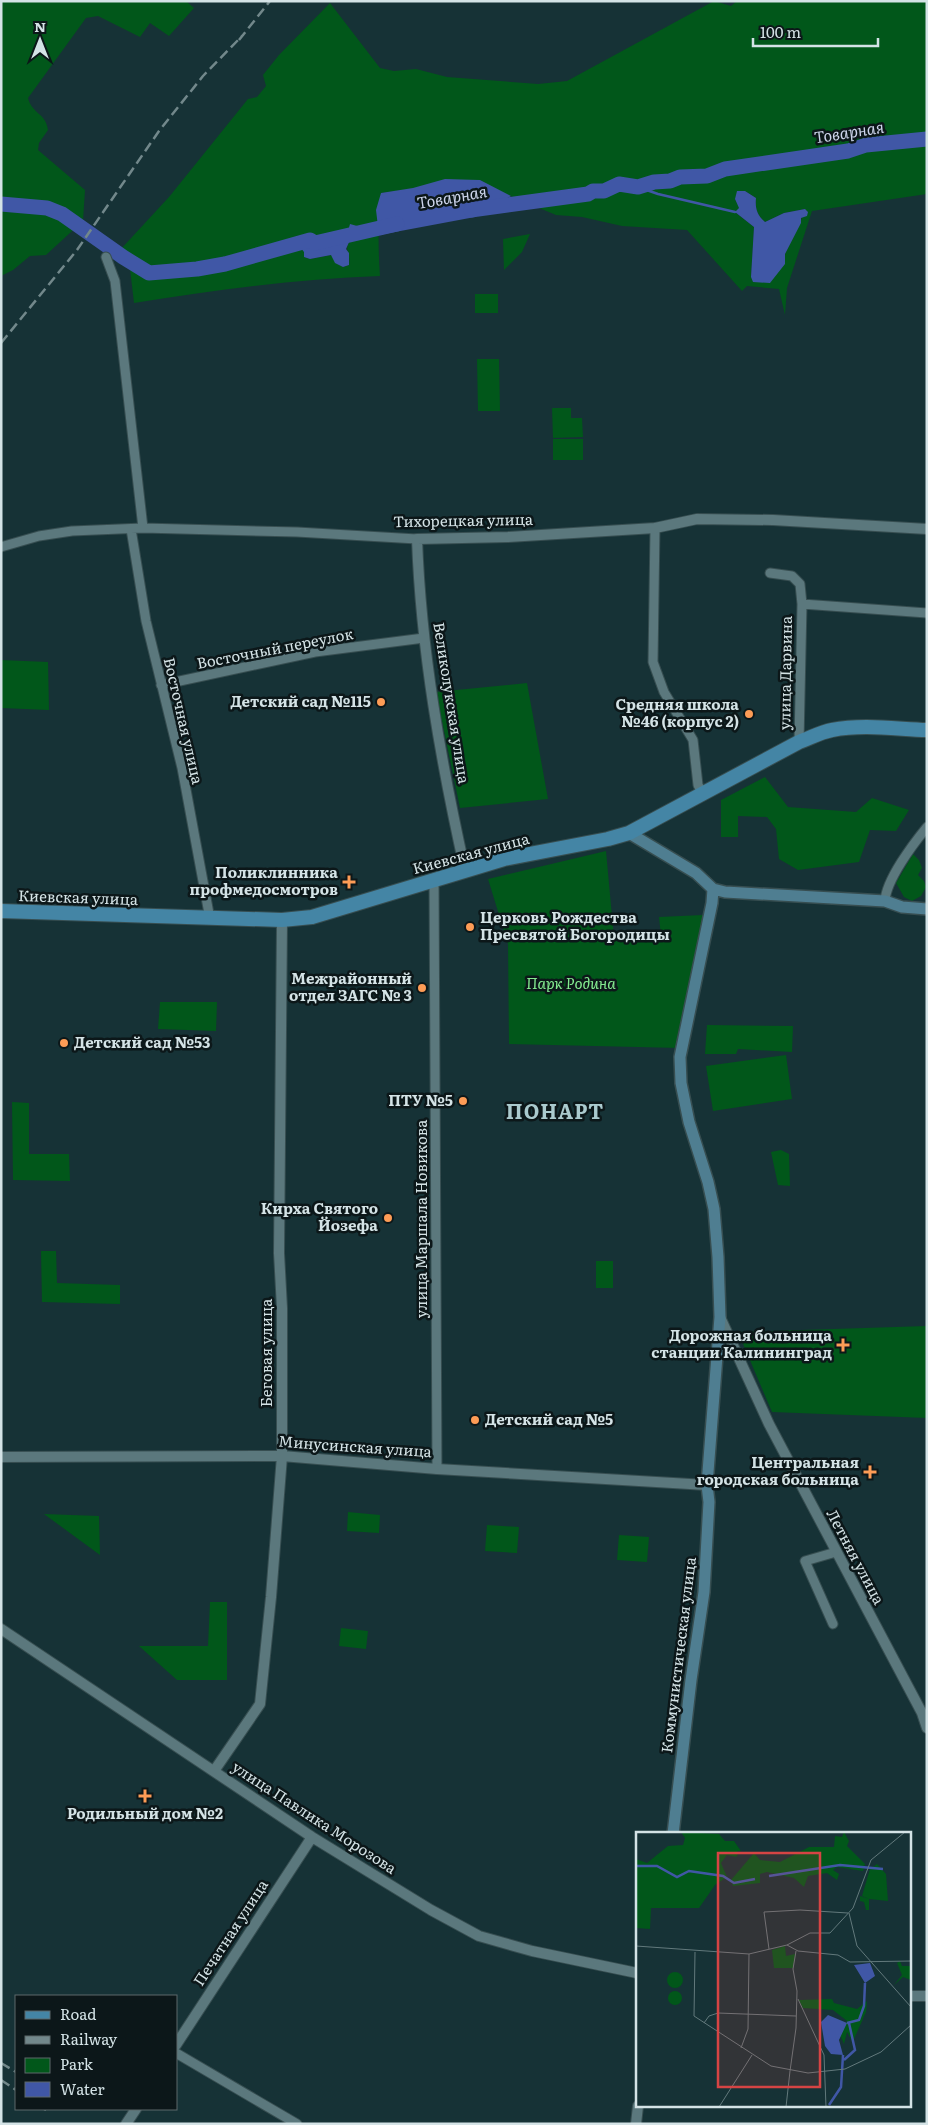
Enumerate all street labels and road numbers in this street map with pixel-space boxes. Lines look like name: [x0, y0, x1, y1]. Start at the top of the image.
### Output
street label: Тихорецкая улица: [393, 507, 534, 532]
street label: улица Дарвина: [772, 615, 797, 730]
street label: Великолукская улица: [428, 620, 477, 786]
street label: Восточный переулок: [195, 621, 355, 674]
street label: Восточная улица: [159, 655, 210, 787]
street label: Киевская улица: [410, 826, 532, 879]
street label: Киевская улица: [18, 883, 139, 910]
street label: улица Маршала Новикова: [409, 1119, 432, 1318]
street label: Беговая улица: [254, 1298, 277, 1407]
street label: Минусинская улица: [278, 1429, 434, 1462]
street label: Летняя улица: [821, 1504, 892, 1609]
street label: Коммунистическая улица: [654, 1555, 701, 1754]
street label: улица Павлика Морозова: [228, 1755, 402, 1879]
street label: Печатная улица: [187, 1874, 273, 1990]

